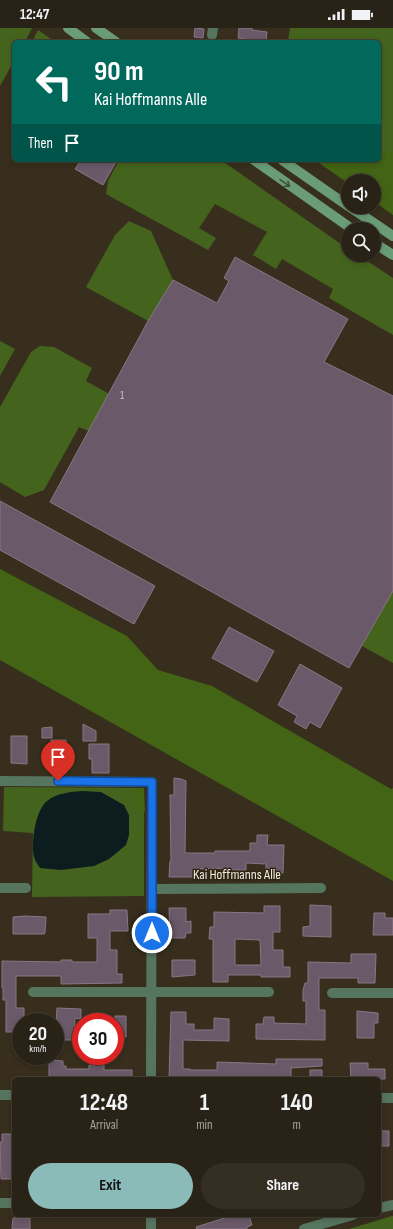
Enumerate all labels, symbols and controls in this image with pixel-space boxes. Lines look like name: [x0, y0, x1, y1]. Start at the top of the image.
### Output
text: 12:47: [20, 5, 49, 24]
text: 90 m: [94, 55, 144, 88]
icon: left: [28, 56, 80, 108]
text: Kai Hoffmanns Alle: [94, 89, 207, 110]
icon: arrive: [61, 132, 83, 154]
text: Then: [28, 134, 53, 153]
map controls: [341, 174, 381, 262]
button: sound: [341, 174, 381, 214]
one-way arrow: [280, 179, 291, 187]
button: search: [341, 222, 381, 262]
house number: 1: [120, 388, 125, 403]
pin: [41, 740, 75, 781]
icon: arrive: [47, 746, 69, 768]
street label: Kai Hoffmanns Alle: [193, 866, 281, 883]
position arrow: [131, 912, 173, 954]
speed limit sign: 30: [72, 1013, 124, 1065]
text: 20: [29, 1022, 47, 1046]
text: km/h: [29, 1043, 47, 1055]
text: 12:48: [80, 1088, 128, 1117]
text: 1: [200, 1088, 209, 1117]
text: 140: [281, 1088, 313, 1117]
text: Arrival: [90, 1117, 118, 1133]
text: min: [196, 1117, 213, 1133]
text: m: [293, 1117, 301, 1133]
button: Exit: [28, 1163, 193, 1209]
button: Share: [201, 1163, 365, 1209]

